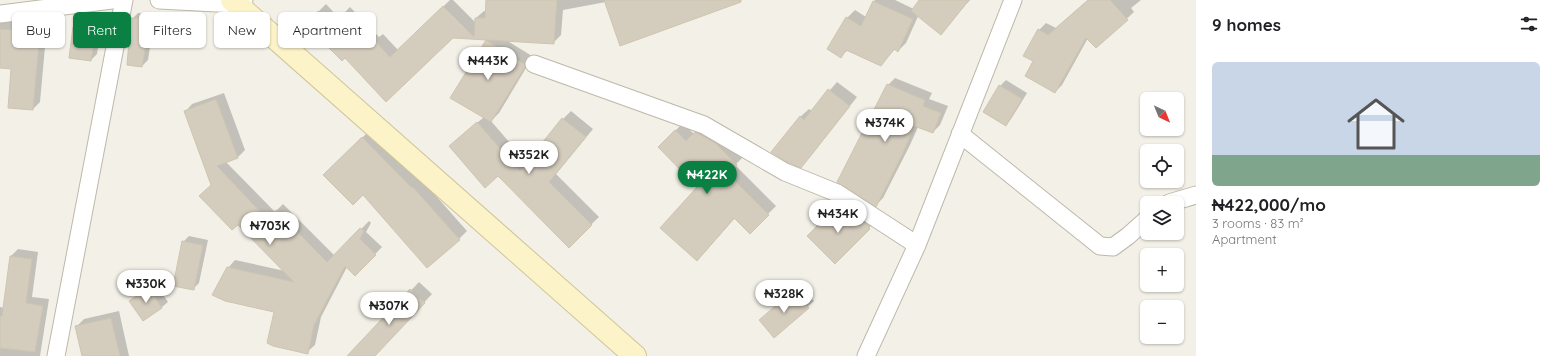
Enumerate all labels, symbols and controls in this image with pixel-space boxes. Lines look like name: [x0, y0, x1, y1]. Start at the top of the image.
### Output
chip: Buy: [12, 12, 65, 48]
chip: Rent: [73, 12, 131, 48]
chip: Filters: [139, 12, 206, 48]
chip: New: [214, 12, 270, 48]
chip: Apartment: [278, 12, 376, 48]
icon: filters: [1518, 13, 1540, 35]
text: 9 homes: [1212, 14, 1281, 35]
pin: ₦443K: [460, 47, 516, 81]
text: ₦443K: [468, 52, 508, 68]
icon: home: [1340, 88, 1412, 160]
north arrow: [1140, 92, 1184, 136]
map controls: [1140, 92, 1184, 344]
pin: ₦374K: [857, 109, 913, 143]
text: ₦374K: [865, 114, 905, 130]
pin: ₦352K: [501, 141, 557, 175]
button: locate: [1140, 144, 1184, 188]
text: ₦352K: [509, 146, 549, 162]
pin: ₦422K: [679, 161, 735, 195]
text: ₦422K: [687, 166, 727, 182]
text: ₦422,000/mo: [1212, 194, 1326, 215]
button: layers: [1140, 196, 1184, 240]
pin: ₦434K: [810, 200, 866, 234]
text: ₦434K: [818, 205, 858, 221]
pin: ₦703K: [242, 212, 298, 246]
text: 3 rooms · 83 m²: [1212, 215, 1304, 231]
text: ₦703K: [250, 217, 290, 233]
text: Apartment: [1212, 231, 1277, 247]
button: +: [1140, 248, 1184, 292]
pin: ₦330K: [118, 270, 174, 304]
text: ₦330K: [126, 275, 166, 291]
pin: ₦328K: [756, 280, 812, 314]
text: ₦328K: [764, 285, 804, 301]
pin: ₦307K: [361, 292, 417, 326]
text: ₦307K: [369, 297, 409, 313]
button: −: [1140, 300, 1184, 344]

